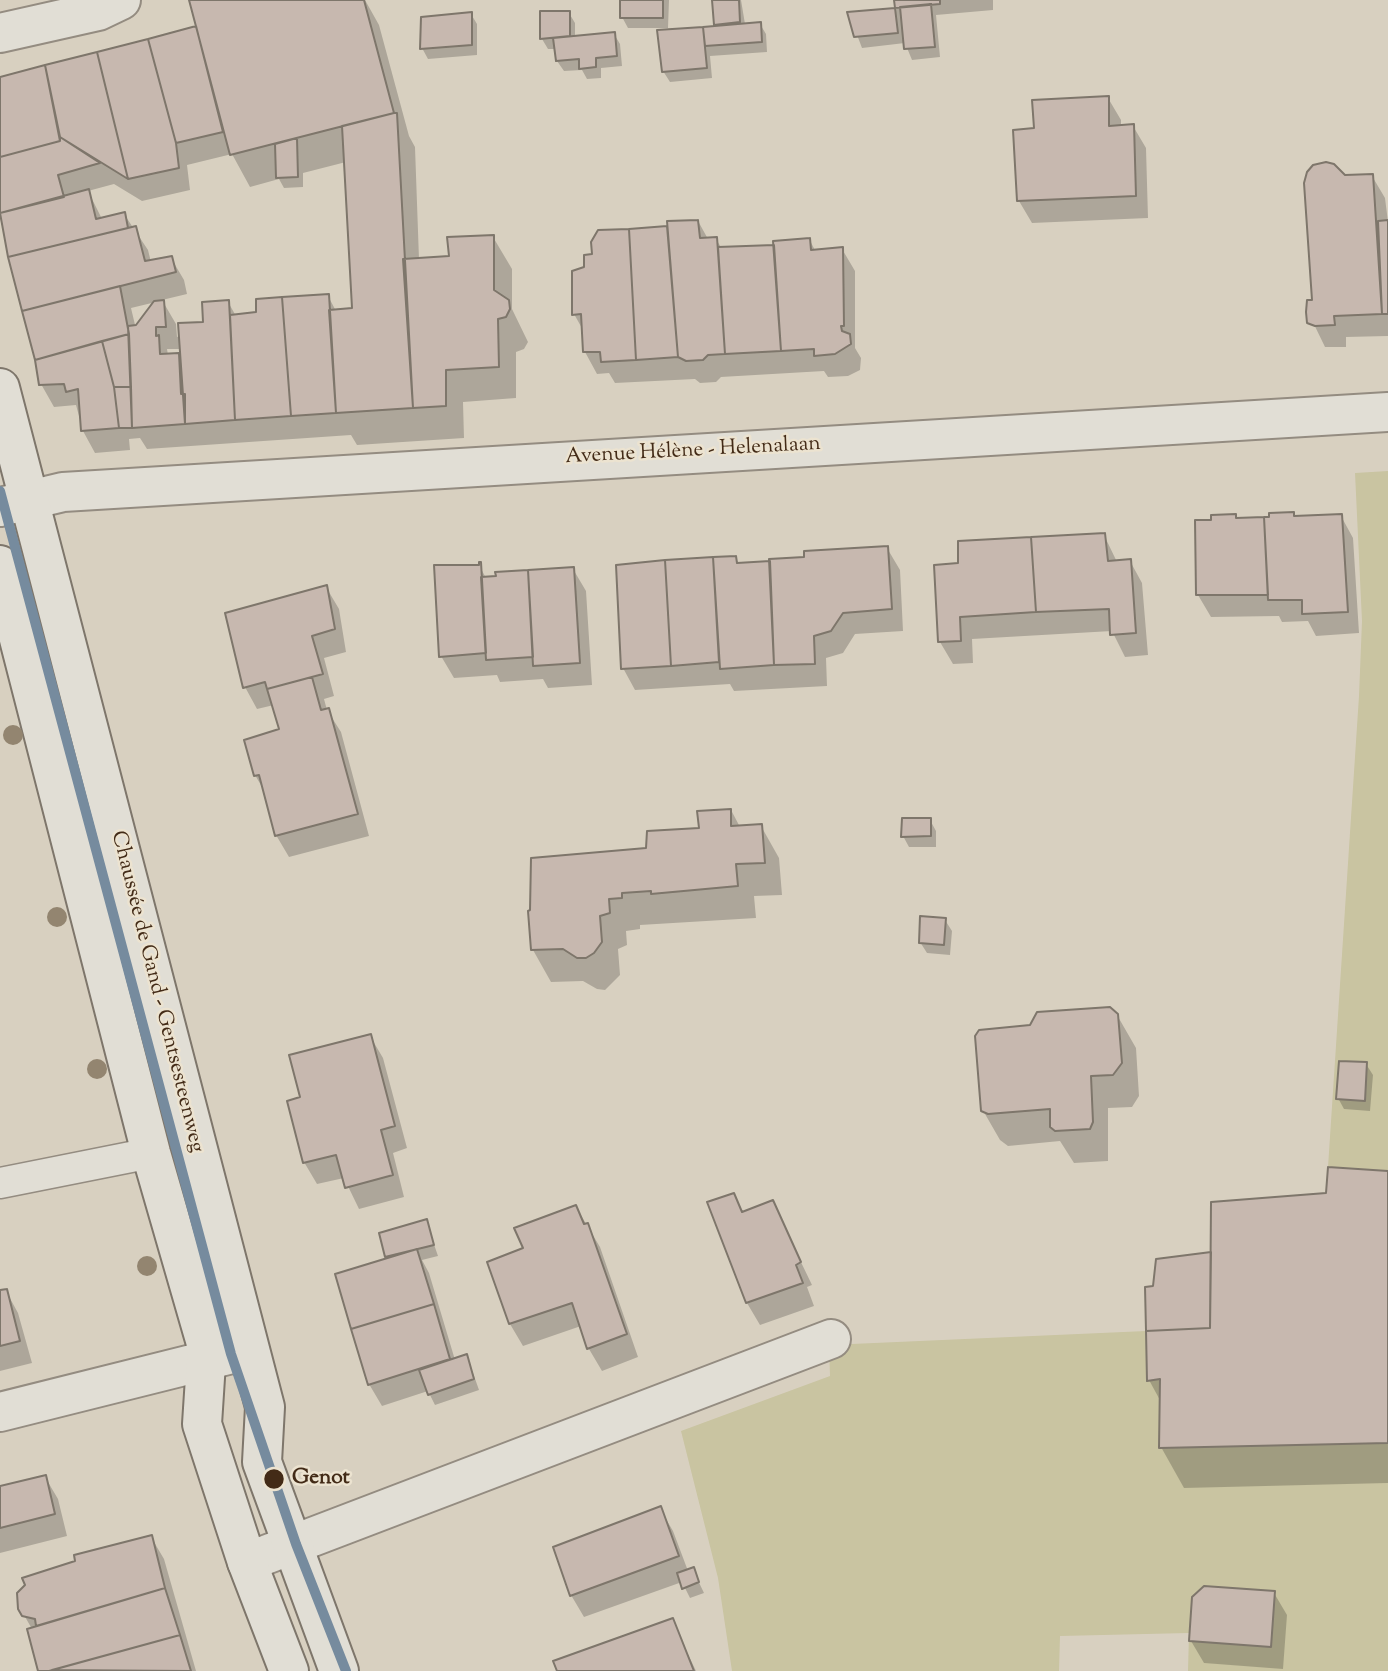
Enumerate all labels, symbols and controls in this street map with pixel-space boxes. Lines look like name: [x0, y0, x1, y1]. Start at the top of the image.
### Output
street label: Avenue Hélène - Helenalaan: [565, 433, 821, 471]
street label: Chaussée de Gand - Gentsesteenweg: [104, 829, 208, 1155]
place label: Genot: [292, 1466, 350, 1492]
marker: Genot: [262, 1467, 286, 1491]

